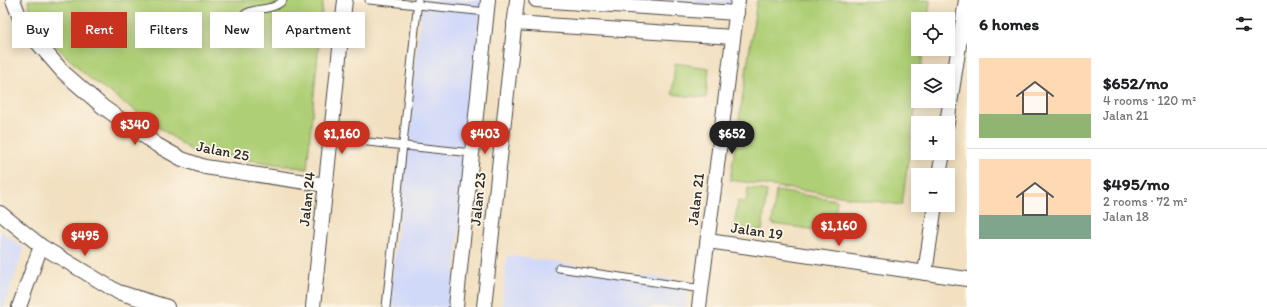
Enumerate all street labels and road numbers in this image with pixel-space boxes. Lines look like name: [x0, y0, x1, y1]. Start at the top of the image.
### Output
street label: Jalan 25: [195, 137, 251, 165]
street label: Jalan 24: [295, 171, 319, 227]
street label: Jalan 23: [466, 171, 490, 227]
street label: Jalan 21: [684, 172, 708, 226]
street label: Jalan 19: [730, 218, 784, 244]

